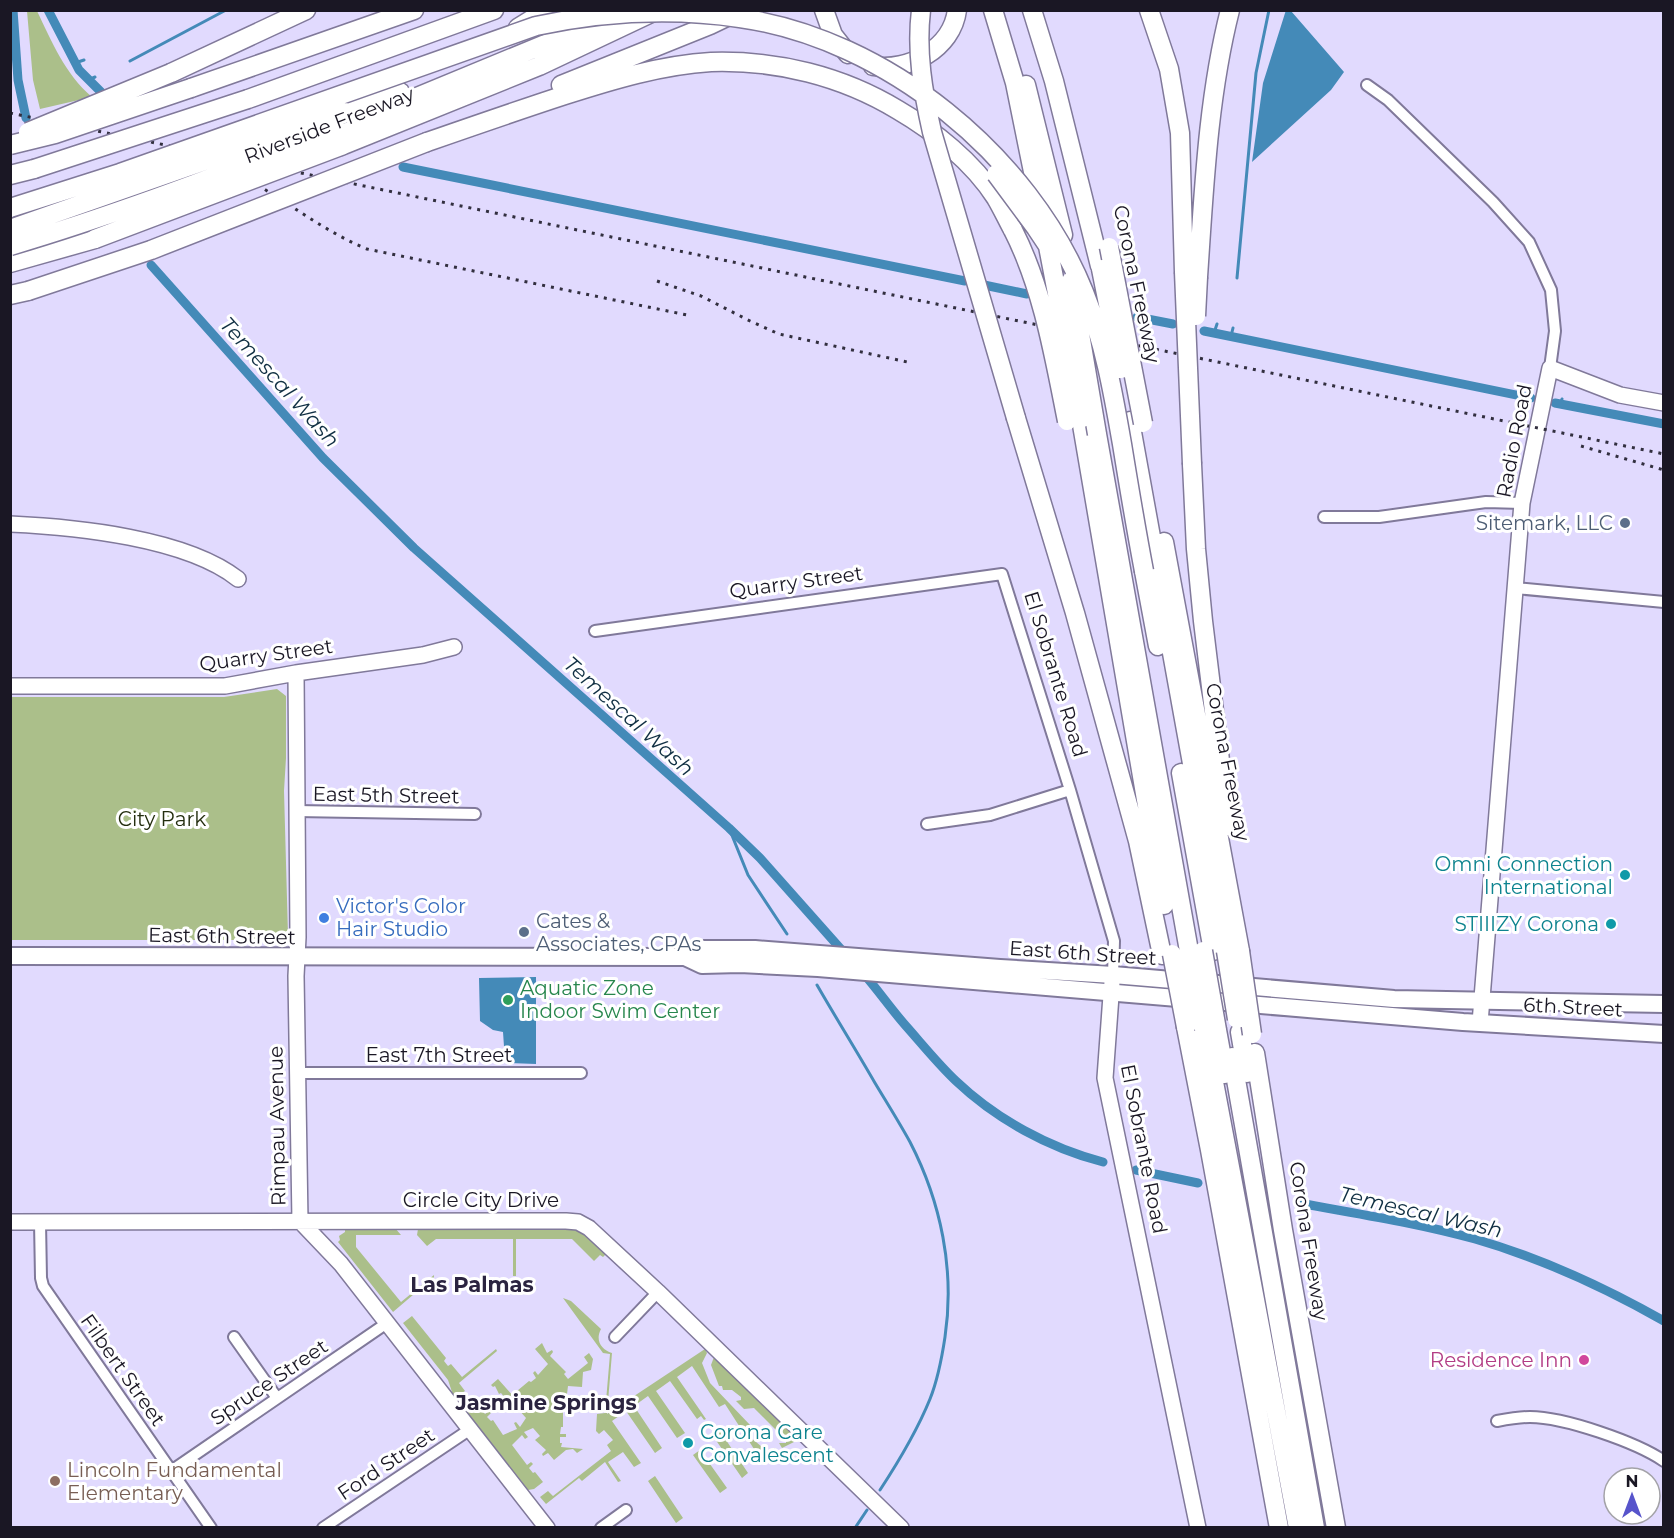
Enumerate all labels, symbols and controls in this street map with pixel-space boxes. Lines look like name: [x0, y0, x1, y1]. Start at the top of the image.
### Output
street label: Riverside Freeway: [241, 81, 418, 168]
street label: Corona Freeway: [1109, 203, 1165, 365]
water label: Temescal Wash: [215, 312, 345, 452]
street label: Radio Road: [1491, 382, 1537, 500]
place label: Sitemark, LLC: [1476, 511, 1613, 535]
marker: Sitemark, LLC: [1618, 516, 1632, 530]
street label: Quarry Street: [728, 561, 864, 603]
street label: El Sobrante Road: [1019, 588, 1093, 760]
street label: Quarry Street: [198, 634, 334, 676]
water label: Temescal Wash: [559, 651, 699, 781]
street label: Corona Freeway: [1201, 681, 1255, 843]
street label: East 5th Street: [312, 782, 460, 808]
park label: City Park: [118, 807, 206, 831]
place label: Omni Connection International: [1435, 852, 1613, 899]
marker: Omni Connection International: [1618, 868, 1632, 882]
place label: Victor's Color Hair Studio: [336, 894, 466, 941]
place label: Cates & Associates, CPAs: [536, 909, 702, 956]
marker: Victor's Color Hair Studio: [317, 911, 331, 925]
place label: STIIIZY Corona: [1454, 912, 1599, 936]
marker: STIIIZY Corona: [1604, 917, 1618, 931]
street label: East 6th Street: [148, 923, 296, 949]
marker: Cates & Associates, CPAs: [517, 925, 531, 939]
street label: East 6th Street: [1009, 936, 1157, 970]
place label: Aquatic Zone Indoor Swim Center: [520, 976, 720, 1023]
street label: 6th Street: [1523, 992, 1623, 1022]
marker: Aquatic Zone Indoor Swim Center: [501, 993, 515, 1007]
street label: East 7th Street: [366, 1043, 512, 1067]
street label: Rimpau Avenue: [264, 1046, 290, 1206]
street label: El Sobrante Road: [1116, 1062, 1172, 1236]
street label: Corona Freeway: [1285, 1160, 1333, 1322]
water label: Temescal Wash: [1337, 1181, 1505, 1243]
street label: Circle City Drive: [403, 1188, 559, 1212]
district label: Las Palmas: [410, 1272, 534, 1297]
street label: Filbert Street: [76, 1309, 170, 1431]
street label: Spruce Street: [206, 1334, 332, 1430]
place label: Residence Inn: [1430, 1348, 1572, 1372]
marker: Residence Inn: [1577, 1353, 1591, 1367]
district label: Jasmine Springs: [454, 1390, 637, 1415]
place label: Corona Care Convalescent: [700, 1420, 834, 1467]
street label: Ford Street: [333, 1423, 439, 1505]
marker: Corona Care Convalescent: [681, 1436, 695, 1450]
place label: Lincoln Fundamental Elementary: [67, 1458, 282, 1505]
north arrow: [1602, 1466, 1662, 1526]
text: N: [1626, 1472, 1638, 1491]
marker: Lincoln Fundamental Elementary: [48, 1474, 62, 1488]

